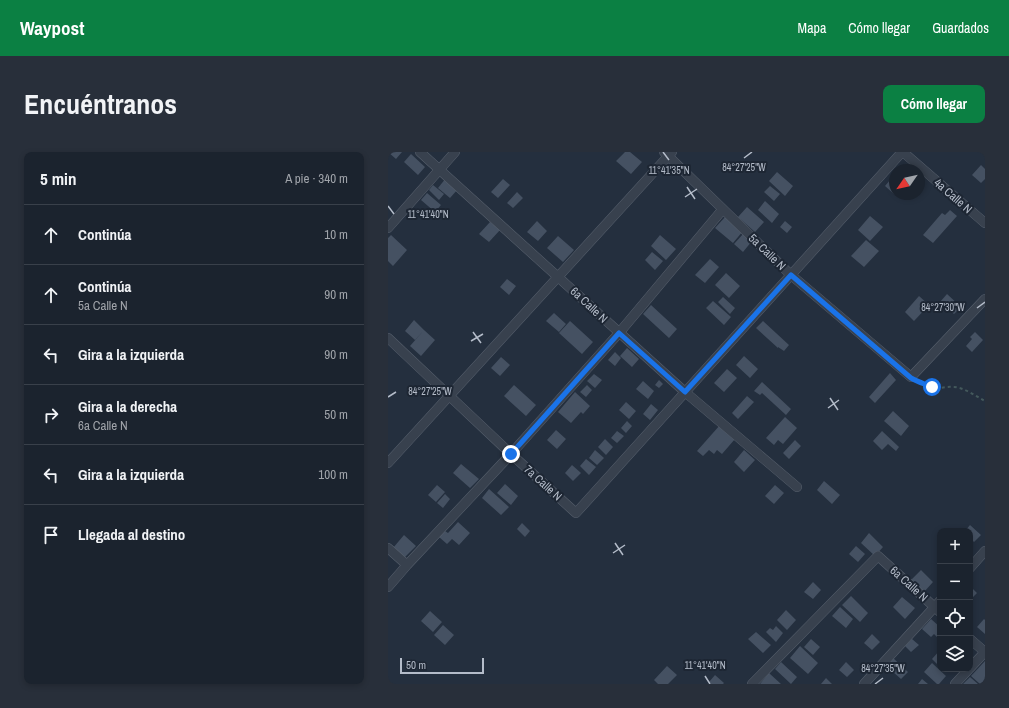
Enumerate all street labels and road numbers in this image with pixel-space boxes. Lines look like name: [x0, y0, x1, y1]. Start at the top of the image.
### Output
street label: 4a Calle N: [930, 175, 976, 217]
street label: 5a Calle N: [745, 230, 789, 274]
street label: 6a Calle N: [567, 283, 611, 327]
street label: 7a Calle N: [521, 462, 565, 504]
street label: 6a Calle N: [887, 563, 931, 605]

